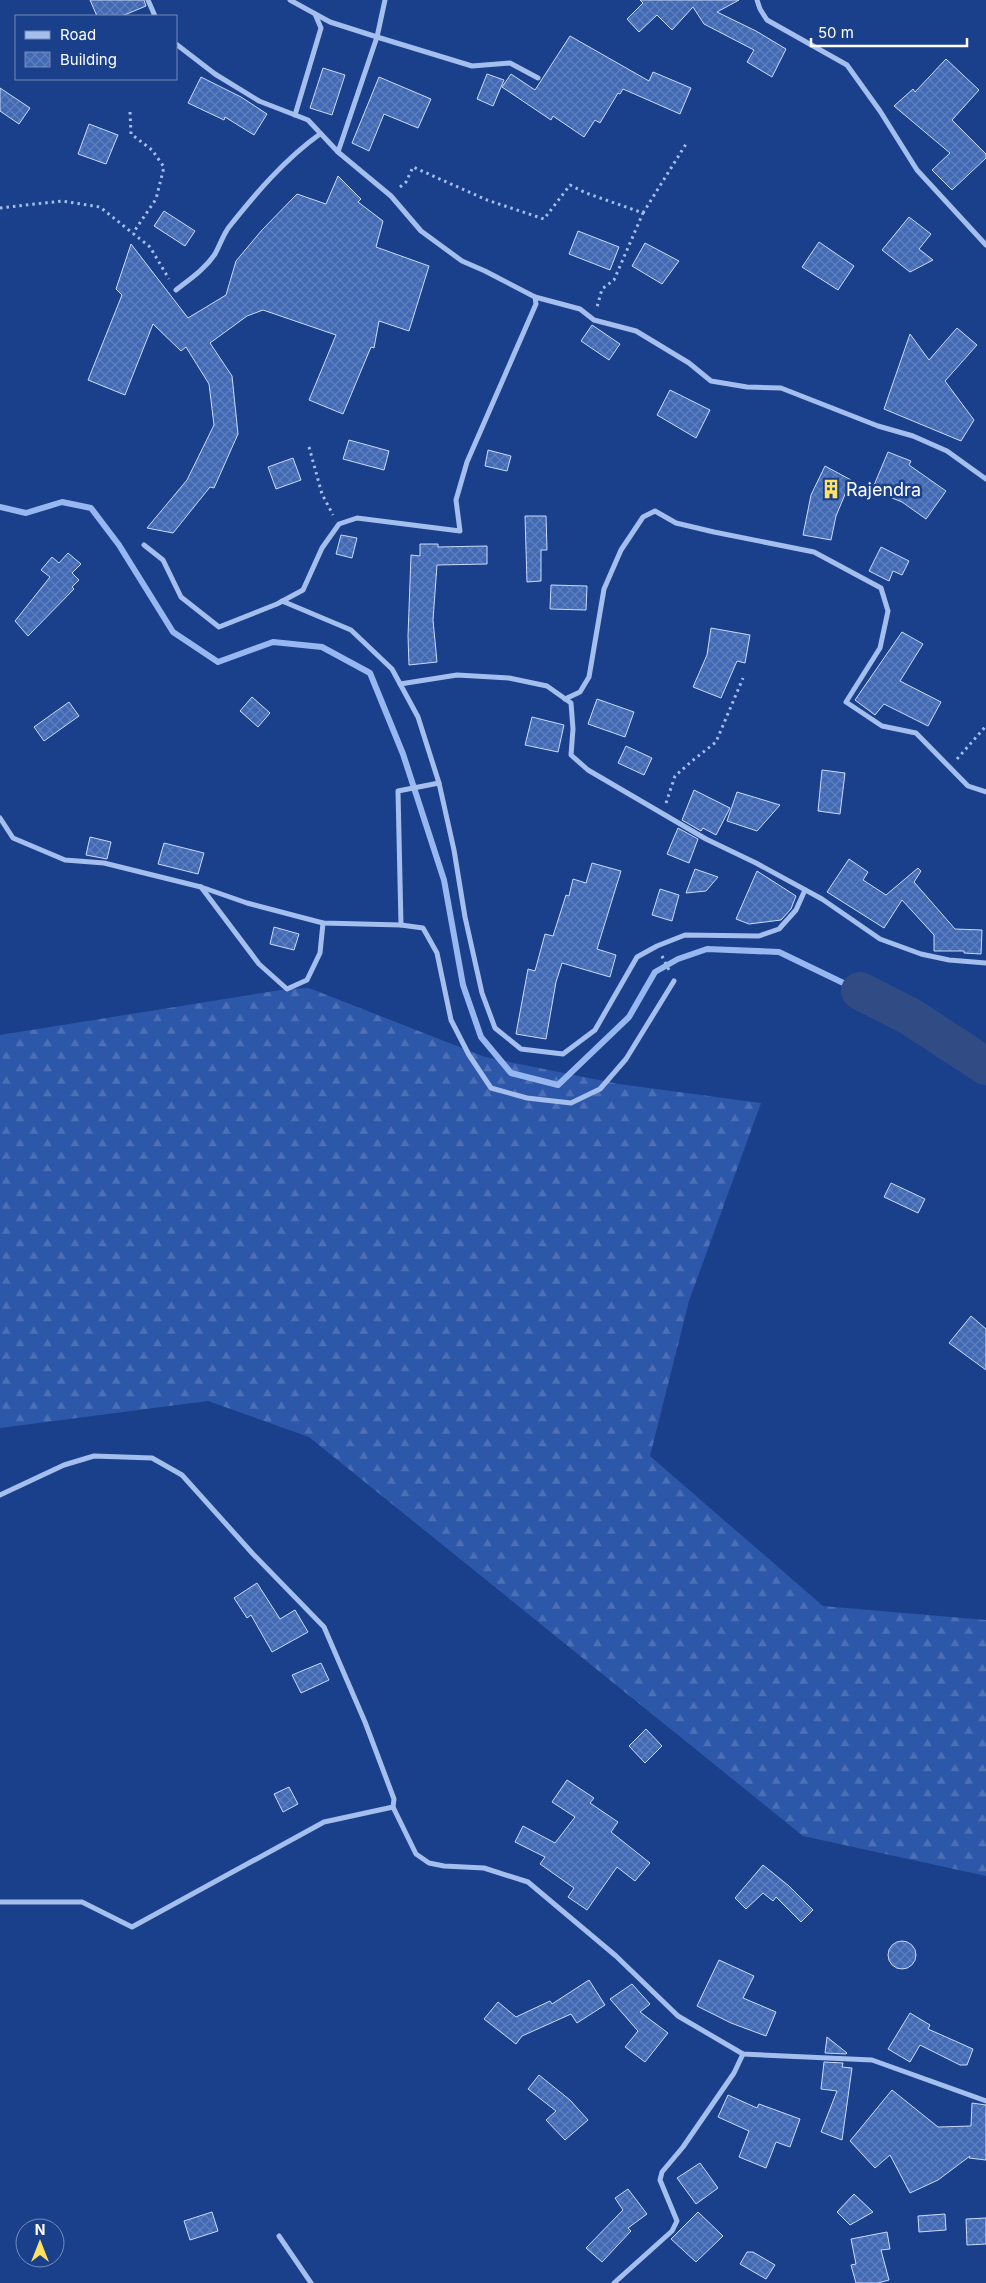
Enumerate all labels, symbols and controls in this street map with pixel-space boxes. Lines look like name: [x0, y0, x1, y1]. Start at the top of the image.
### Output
legend: [15, 15, 178, 80]
scale bar: [811, 15, 967, 47]
text: 50 m: [818, 23, 854, 42]
text: Road: [60, 25, 96, 44]
text: Building: [60, 50, 117, 69]
building icon: Rajendra: [820, 478, 842, 500]
place label: Rajendra: [846, 479, 921, 500]
north arrow: [15, 2218, 65, 2268]
text: N: [35, 2221, 45, 2238]

